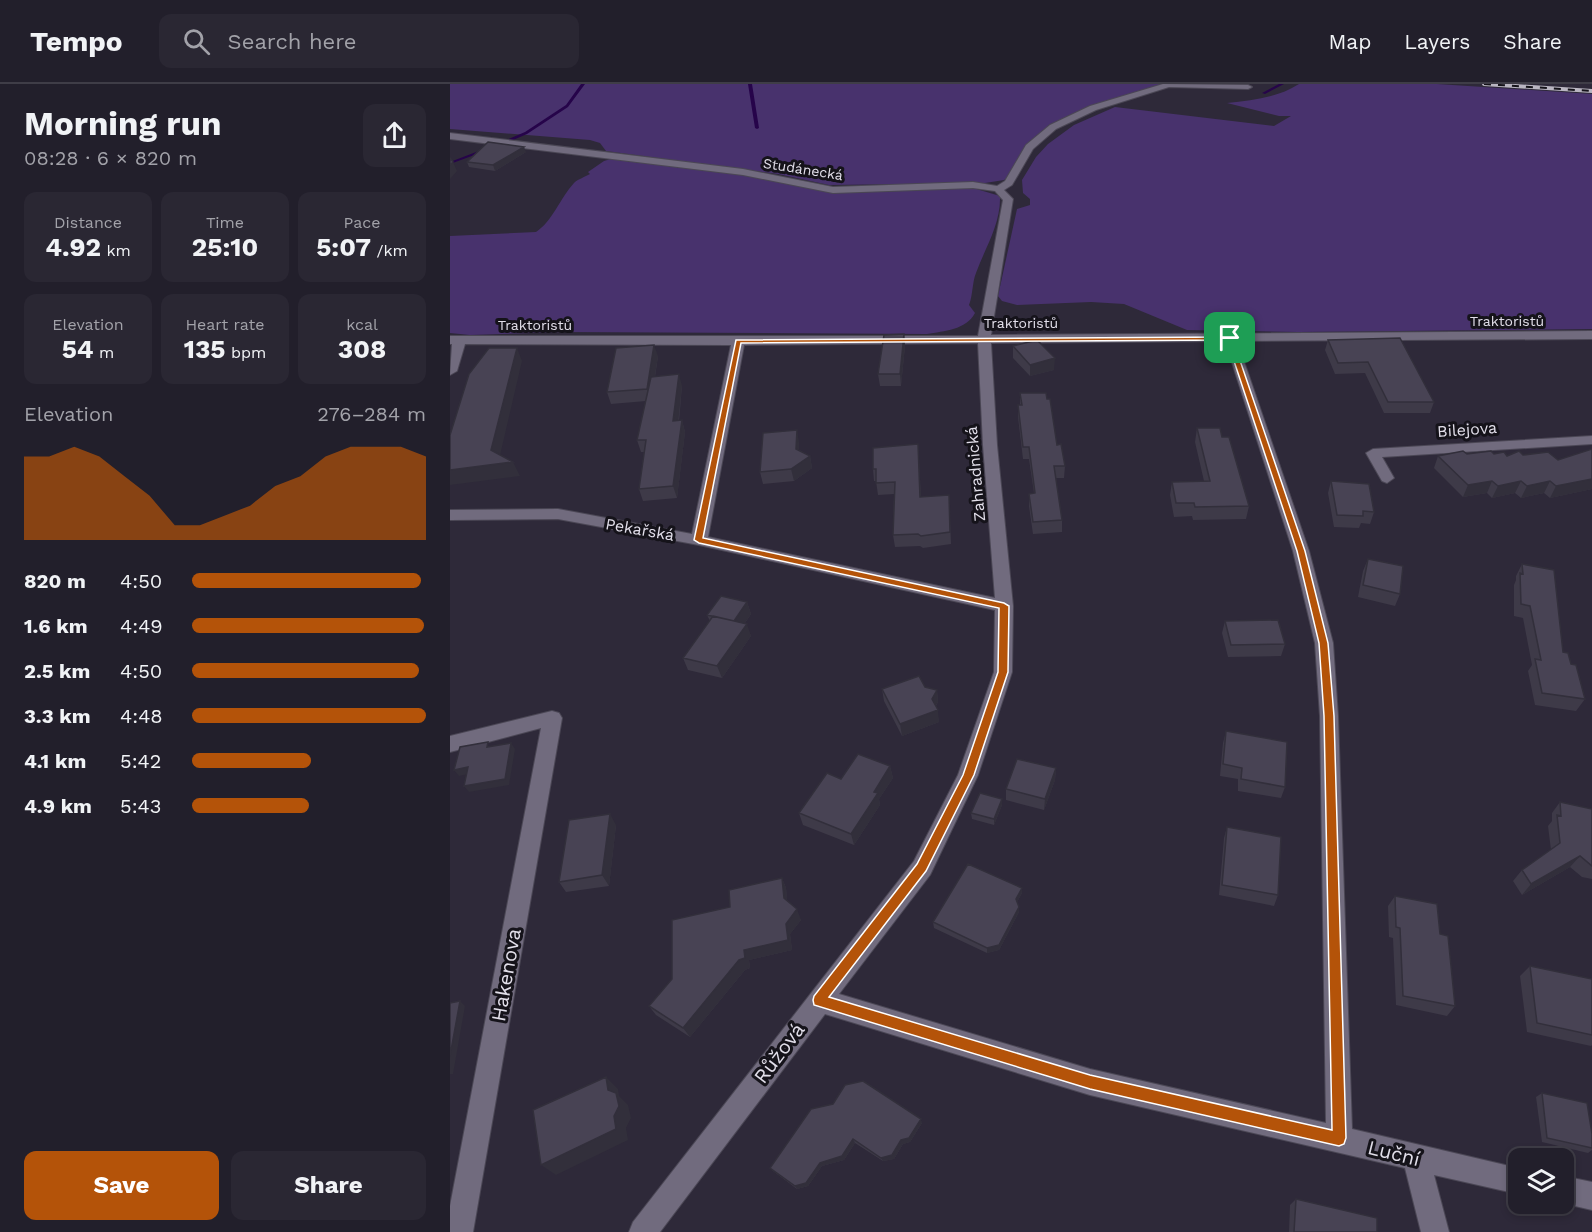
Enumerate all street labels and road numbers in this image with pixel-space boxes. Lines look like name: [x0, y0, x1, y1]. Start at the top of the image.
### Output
street label: Studánecká: [762, 155, 844, 183]
street label: Traktoristů: [1470, 313, 1544, 329]
street label: Traktoristů: [984, 315, 1058, 331]
street label: Traktoristů: [498, 317, 572, 333]
street label: Bilejova: [1437, 418, 1498, 441]
street label: Zahradnická: [962, 426, 989, 522]
street label: Pekařská: [604, 514, 676, 545]
street label: Hakenova: [486, 927, 526, 1023]
street label: Růžová: [749, 1018, 809, 1088]
street label: Luční: [1365, 1135, 1423, 1171]

